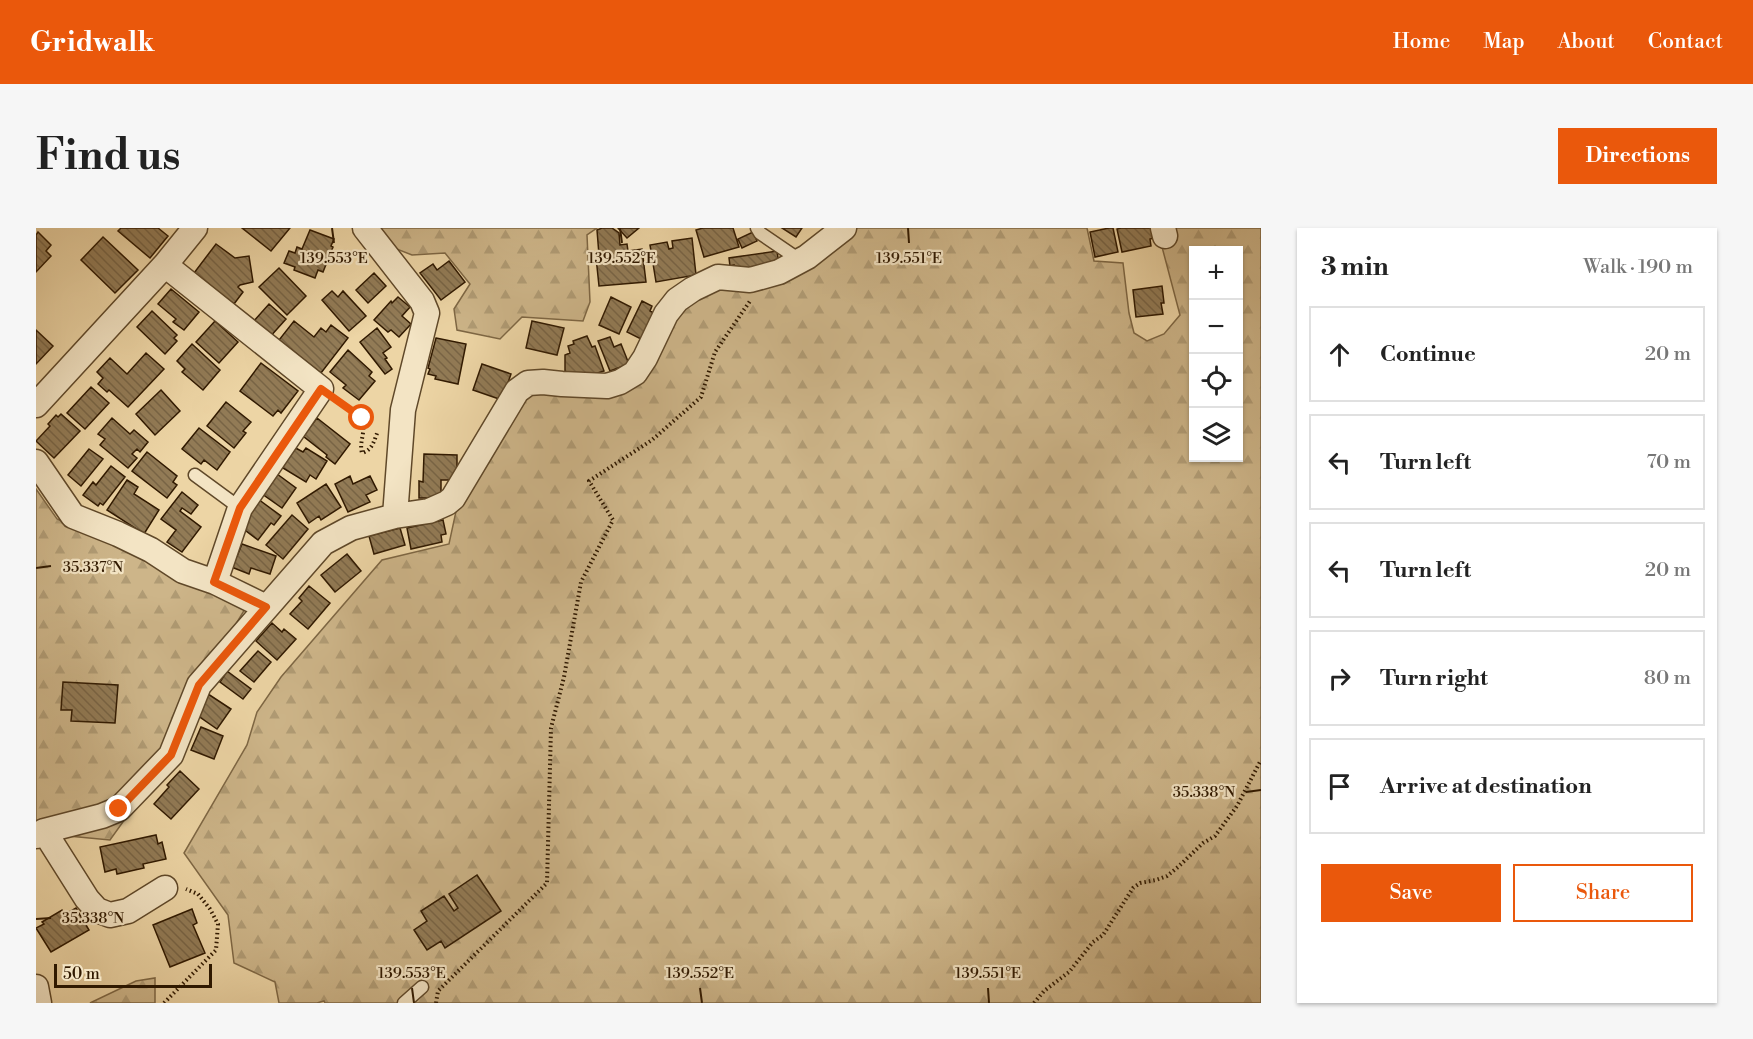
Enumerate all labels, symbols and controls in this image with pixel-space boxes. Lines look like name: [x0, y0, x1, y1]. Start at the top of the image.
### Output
text: Gridwalk: [30, 25, 154, 60]
text: Home: [1393, 29, 1450, 55]
text: Map: [1483, 29, 1525, 55]
text: About: [1558, 29, 1615, 55]
text: Contact: [1648, 29, 1723, 55]
button: Directions: [1558, 128, 1717, 184]
text: Find us: [36, 130, 180, 183]
map controls: [1189, 246, 1243, 462]
button: +: [1189, 246, 1243, 300]
text: 139.553°E: [300, 249, 368, 268]
text: 139.552°E: [588, 249, 656, 268]
text: 139.551°E: [876, 249, 942, 268]
text: 3 min: [1321, 251, 1389, 283]
text: Walk · 190 m: [1583, 255, 1693, 280]
button: −: [1189, 300, 1243, 354]
icon: ahead: [1323, 338, 1356, 371]
text: Continue: [1380, 341, 1476, 368]
text: 20 m: [1645, 342, 1691, 367]
button: locate: [1189, 354, 1243, 408]
route start: [348, 404, 374, 430]
button: layers: [1189, 408, 1243, 462]
icon: left: [1323, 446, 1356, 479]
text: Turn left: [1380, 449, 1471, 476]
text: 70 m: [1647, 450, 1691, 475]
icon: left: [1323, 554, 1356, 587]
text: Turn left: [1380, 557, 1471, 584]
text: 35.337°N: [63, 558, 123, 577]
text: 20 m: [1645, 558, 1691, 583]
icon: right: [1323, 662, 1356, 695]
text: Turn right: [1380, 665, 1488, 692]
text: 80 m: [1644, 666, 1691, 691]
icon: arrive: [1323, 770, 1356, 803]
text: Arrive at destination: [1380, 773, 1592, 800]
text: 35.338°N: [1173, 783, 1235, 802]
route end: [105, 795, 131, 821]
button: Save: [1321, 864, 1501, 922]
button: Share: [1513, 864, 1693, 922]
text: 35.338°N: [62, 909, 124, 928]
scale bar: [54, 961, 212, 988]
text: 50 m: [63, 964, 100, 984]
text: 139.553°E: [378, 964, 446, 983]
text: 139.552°E: [666, 964, 734, 983]
text: 139.551°E: [955, 964, 1021, 983]

